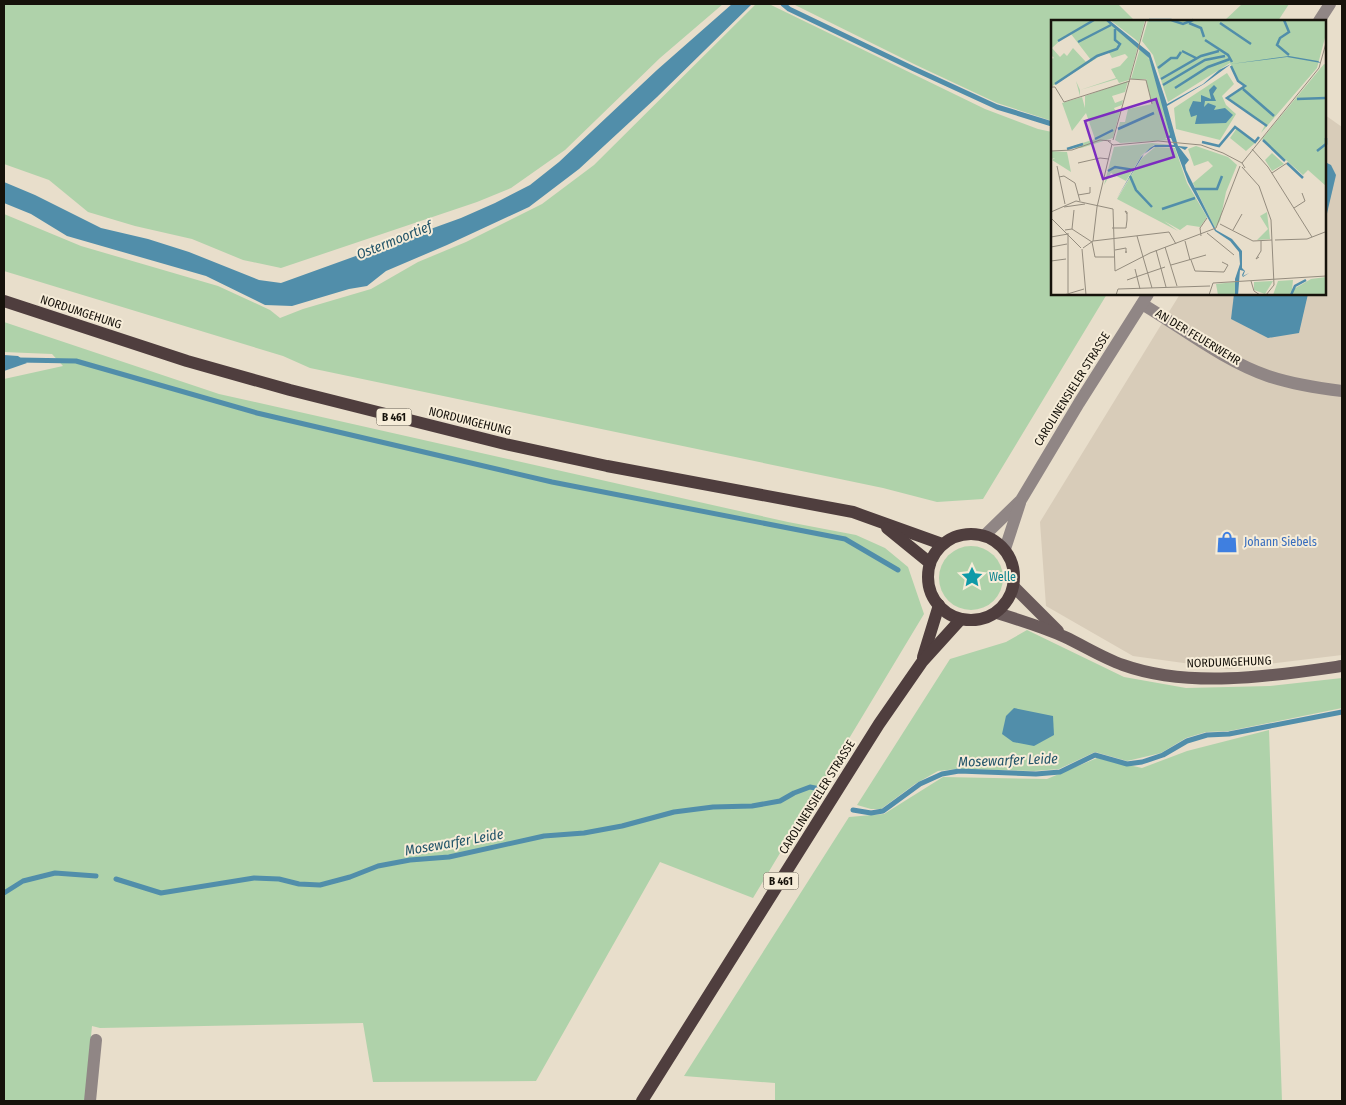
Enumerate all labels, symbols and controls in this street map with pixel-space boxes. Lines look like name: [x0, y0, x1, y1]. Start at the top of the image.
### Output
inset map: [1051, 20, 1326, 295]
water label: Ostermoortief: [354, 217, 436, 263]
street label: NORDUMGEHUNG: [39, 292, 124, 332]
street label: AN DER FEUERWEHR: [1153, 306, 1244, 368]
street label: CAROLINENSIELER STRASSE: [1031, 329, 1113, 448]
street label: NORDUMGEHUNG: [427, 404, 513, 438]
road number: B 461: [376, 408, 412, 426]
shop icon: Johann Siebels: [1214, 529, 1240, 555]
place label: Johann Siebels: [1244, 535, 1317, 549]
place icon: Welle: [959, 564, 985, 590]
place label: Welle: [989, 570, 1016, 584]
street label: NORDUMGEHUNG: [1186, 654, 1272, 670]
street label: CAROLINENSIELER STRASSE: [776, 737, 858, 856]
water label: Mosewarfer Leide: [958, 750, 1059, 771]
water label: Mosewarfer Leide: [403, 825, 505, 860]
road number: B 461: [764, 872, 798, 889]

